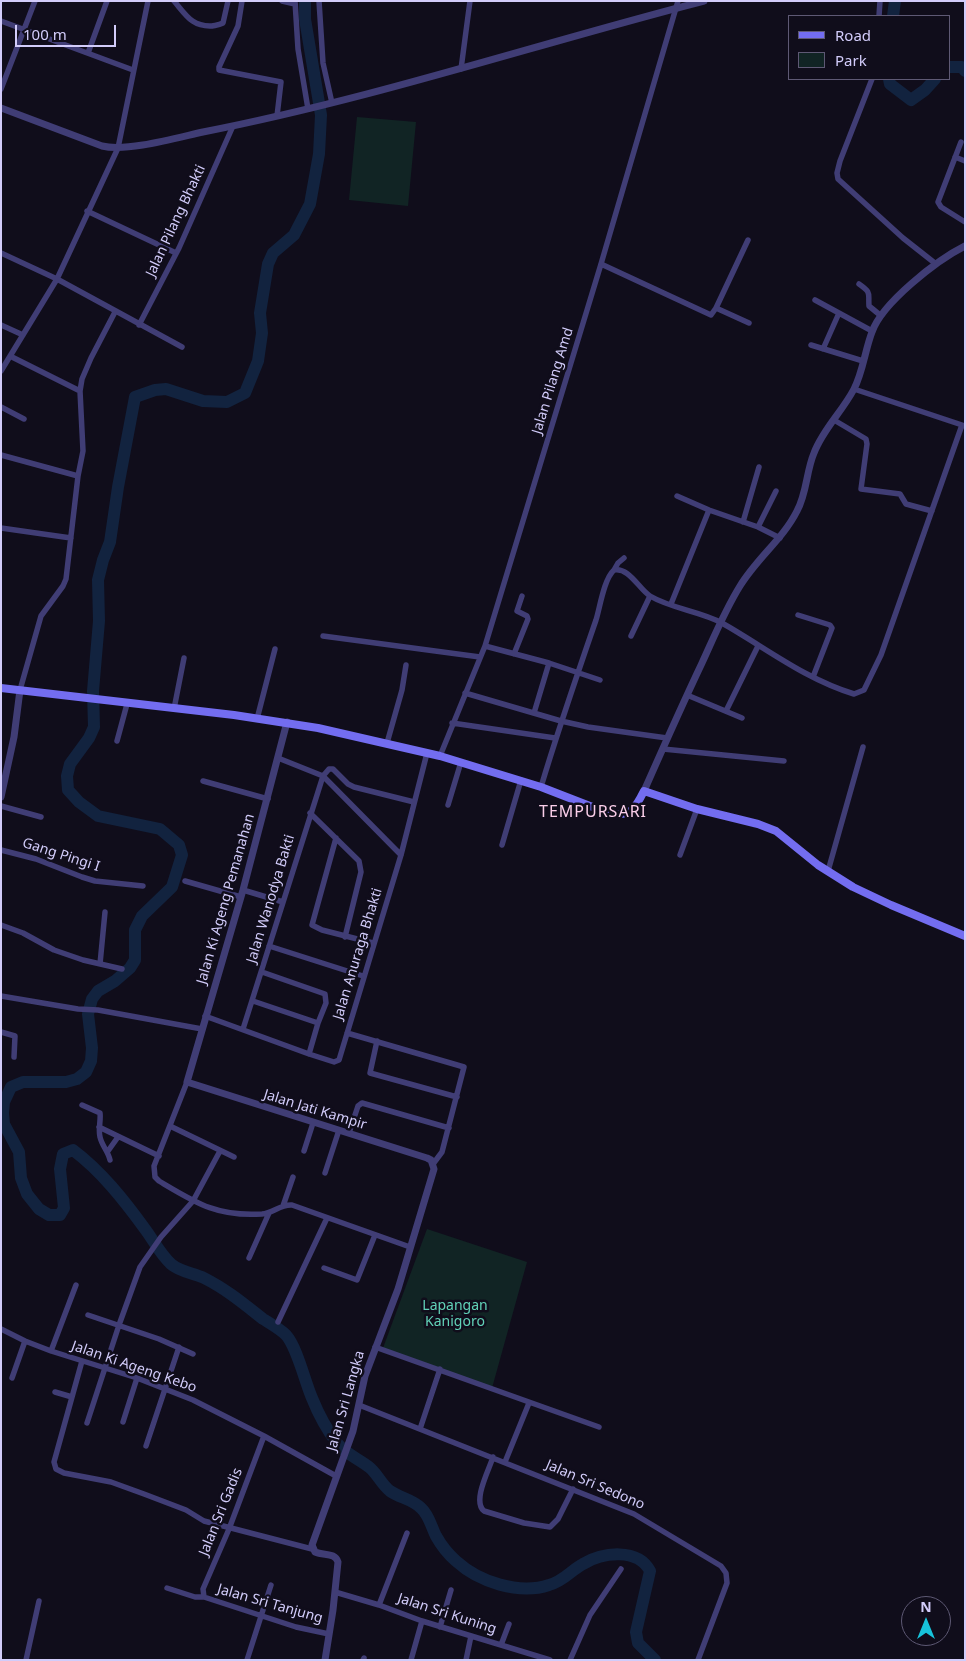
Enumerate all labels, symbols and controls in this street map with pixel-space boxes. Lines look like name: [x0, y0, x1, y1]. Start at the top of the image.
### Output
scale bar: [18, 15, 119, 47]
legend: [788, 15, 951, 80]
text: 100 m: [23, 24, 67, 44]
text: Road: [835, 25, 871, 45]
text: Park: [835, 50, 867, 70]
street label: Jalan Pilang Bhakti: [143, 162, 209, 280]
street label: Jalan Pilang Amd: [529, 326, 577, 436]
district label: TEMPURSARI: [538, 802, 648, 822]
street label: Jalan Ki Ageng Pemanahan: [194, 812, 258, 986]
street label: Jalan Wanodya Bakti: [243, 833, 299, 965]
street label: Gang Pingi I: [20, 835, 102, 875]
street label: Jalan Anuraga Bhakti: [330, 886, 386, 1022]
street label: Jalan Jati Kampir: [261, 1086, 369, 1134]
park label: Lapangan Kanigoro: [422, 1298, 488, 1330]
street label: Jalan Ki Ageng Kebo: [69, 1338, 199, 1396]
street label: Jalan Sri Langka: [324, 1349, 368, 1453]
street label: Jalan Sri Sedono: [543, 1457, 647, 1513]
street label: Jalan Sri Gadis: [196, 1466, 246, 1558]
street label: Jalan Sri Tanjung: [215, 1581, 325, 1627]
street label: Jalan Sri Kuning: [395, 1590, 499, 1638]
north arrow: [901, 1596, 951, 1646]
text: N: [920, 1597, 932, 1616]

